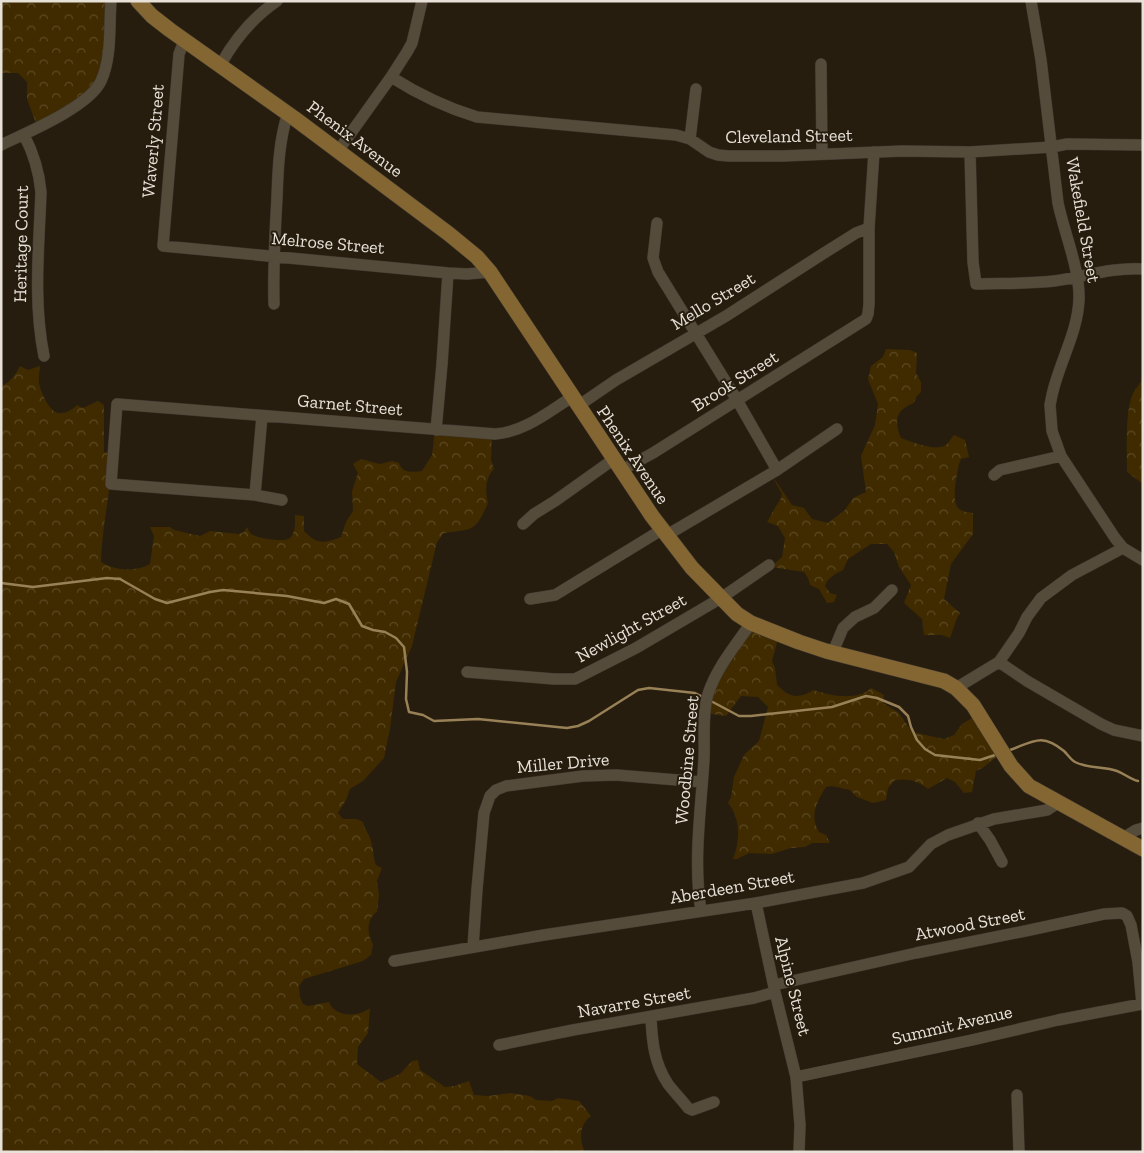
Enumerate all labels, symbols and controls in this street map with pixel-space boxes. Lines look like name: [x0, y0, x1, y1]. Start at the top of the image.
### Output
street label: Waverly Street: [137, 83, 169, 199]
street label: Phenix Avenue: [303, 96, 407, 182]
street label: Cleveland Street: [725, 124, 853, 148]
street label: Wakefield Street: [1061, 155, 1105, 285]
street label: Heritage Court: [9, 185, 33, 303]
street label: Melrose Street: [271, 227, 386, 259]
street label: Mello Street: [667, 267, 759, 335]
street label: Brook Street: [688, 346, 783, 416]
street label: Garnet Street: [296, 389, 404, 421]
street label: Phenix Avenue: [592, 402, 674, 508]
street label: Newlight Street: [572, 588, 690, 667]
street label: Woodbine Street: [670, 694, 704, 825]
street label: Miller Drive: [516, 748, 610, 778]
street label: Aberdeen Street: [668, 865, 796, 909]
street label: Atwood Street: [913, 902, 1027, 945]
street label: Alpine Street: [770, 934, 816, 1038]
street label: Navarre Street: [576, 981, 692, 1023]
street label: Summit Avenue: [890, 1000, 1014, 1050]

